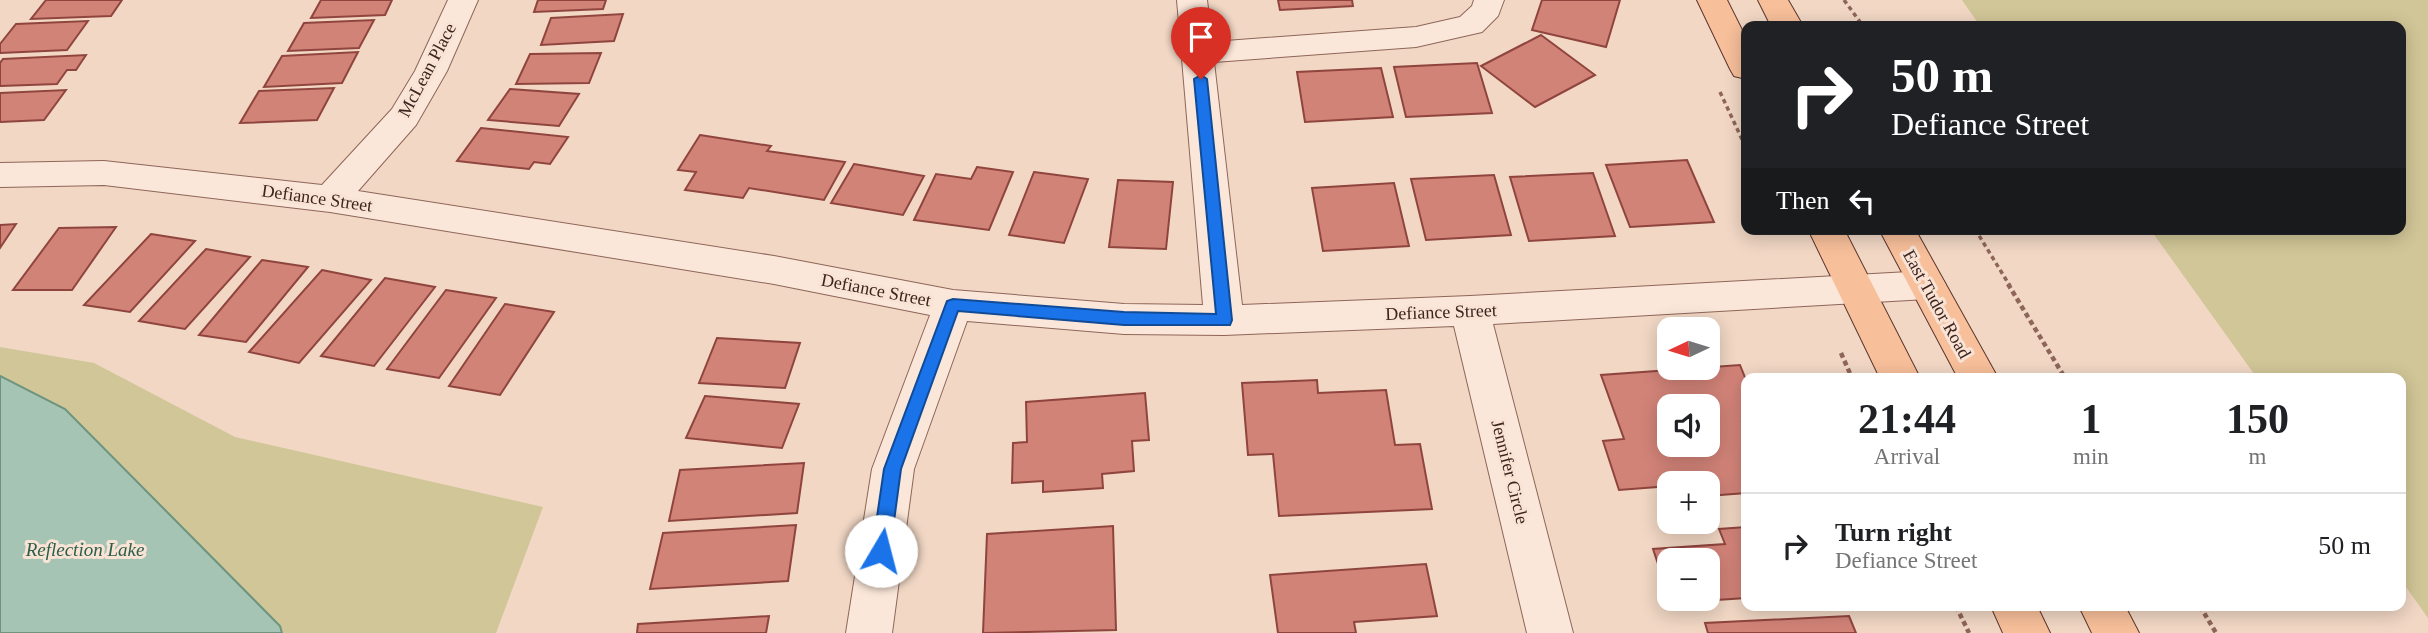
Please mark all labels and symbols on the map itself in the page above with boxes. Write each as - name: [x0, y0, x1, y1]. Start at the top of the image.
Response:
- pin: [1171, 7, 1231, 79]
- street label: McLean Place: [394, 20, 460, 120]
- street label: Defiance Street: [260, 180, 374, 216]
- street label: East Tudor Road: [1899, 246, 1975, 362]
- street label: Defiance Street: [819, 270, 933, 310]
- street label: Defiance Street: [1385, 300, 1497, 324]
- north arrow: [1657, 317, 1720, 380]
- street label: Jennifer Circle: [1487, 418, 1533, 526]
- position arrow: [844, 514, 918, 588]
- water label: Reflection Lake: [25, 539, 144, 560]

